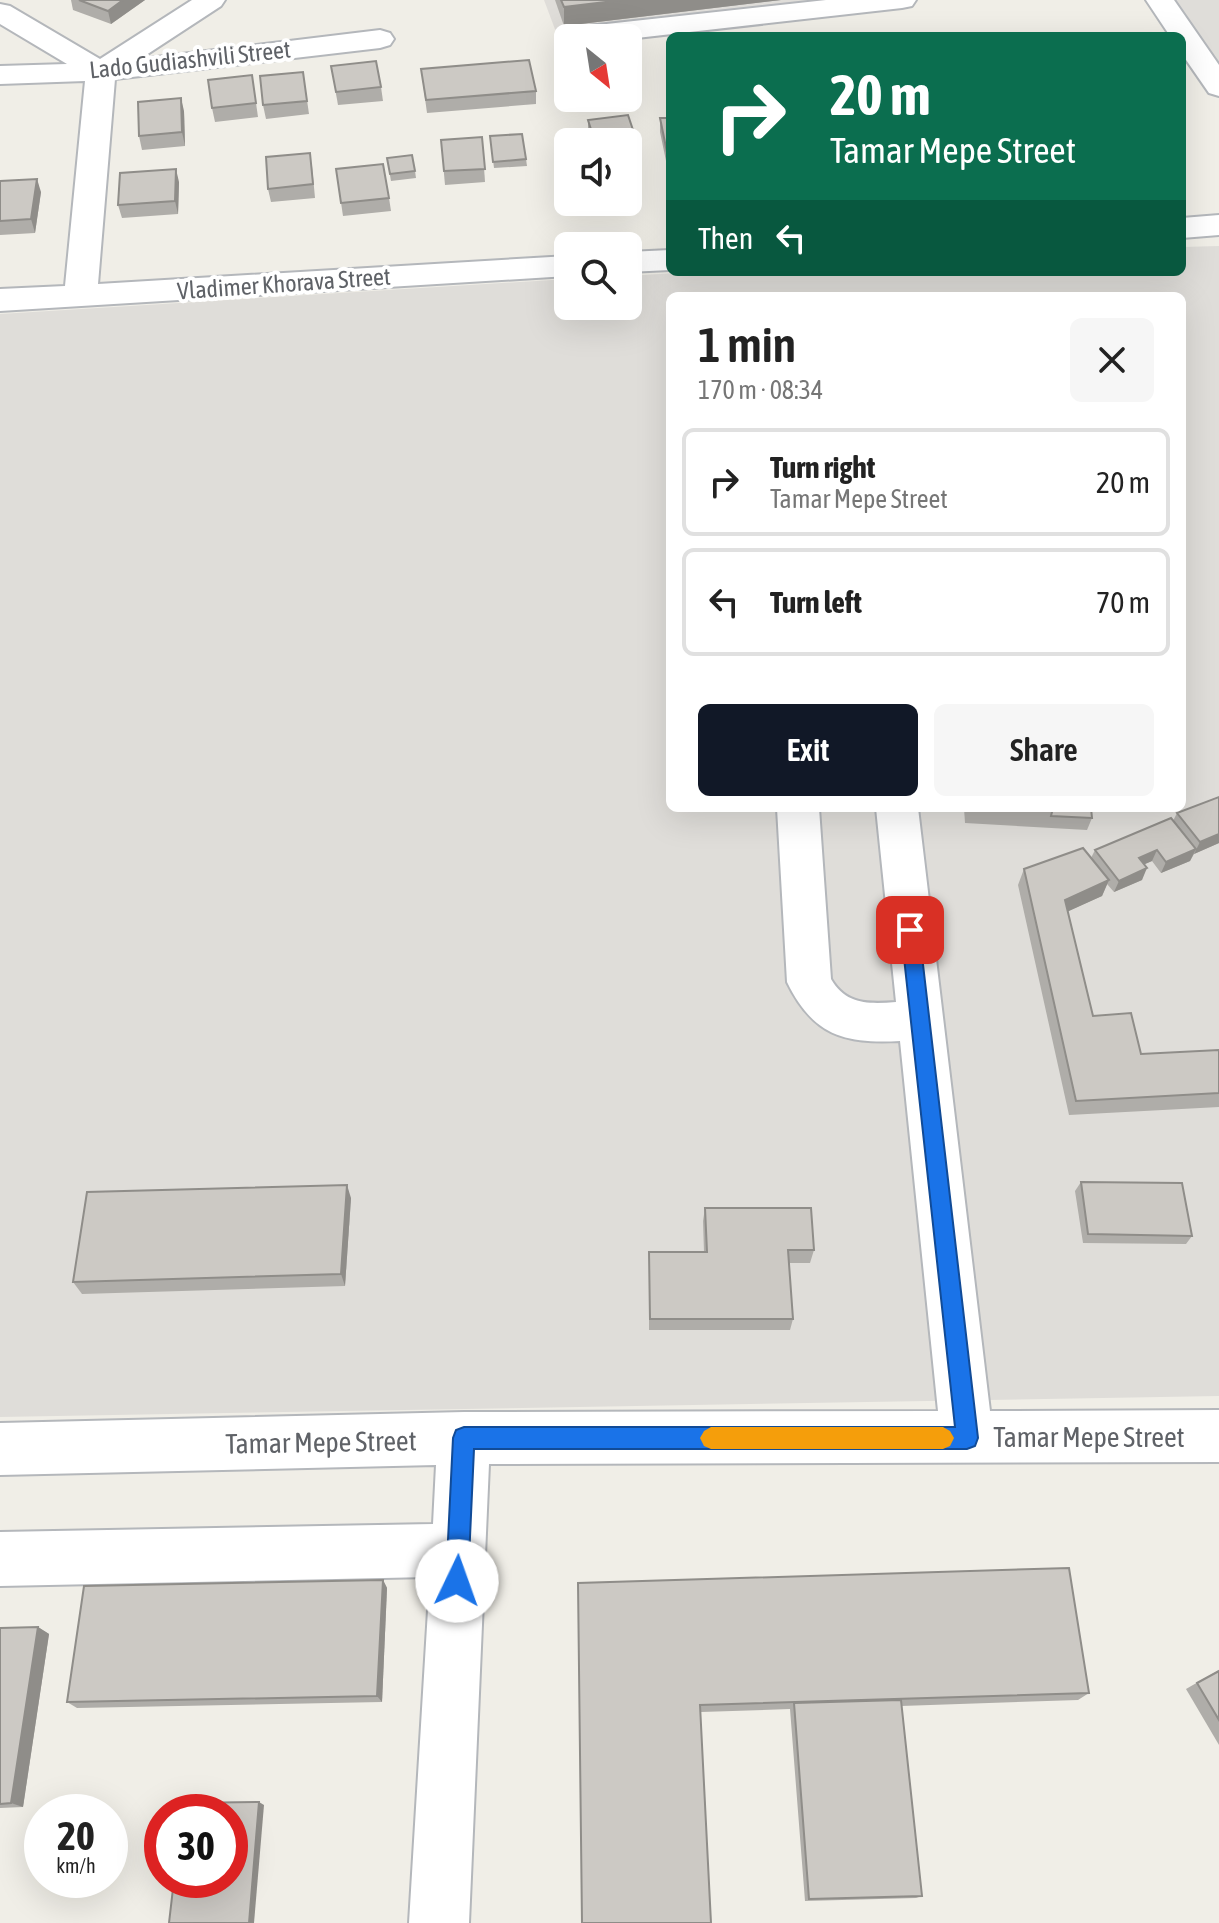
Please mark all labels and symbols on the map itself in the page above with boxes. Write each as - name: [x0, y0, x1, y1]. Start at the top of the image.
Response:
- north arrow: [554, 24, 642, 112]
- street label: Lado Gudiashvili Street: [88, 36, 292, 83]
- street label: Vladimer Khorava Street: [176, 263, 392, 304]
- pin: [876, 896, 944, 964]
- street label: Tamar Mepe Street: [993, 1421, 1185, 1453]
- street label: Tamar Mepe Street: [225, 1424, 417, 1460]
- position arrow: [415, 1539, 499, 1623]
- speed limit sign: 30: [144, 1794, 248, 1898]

